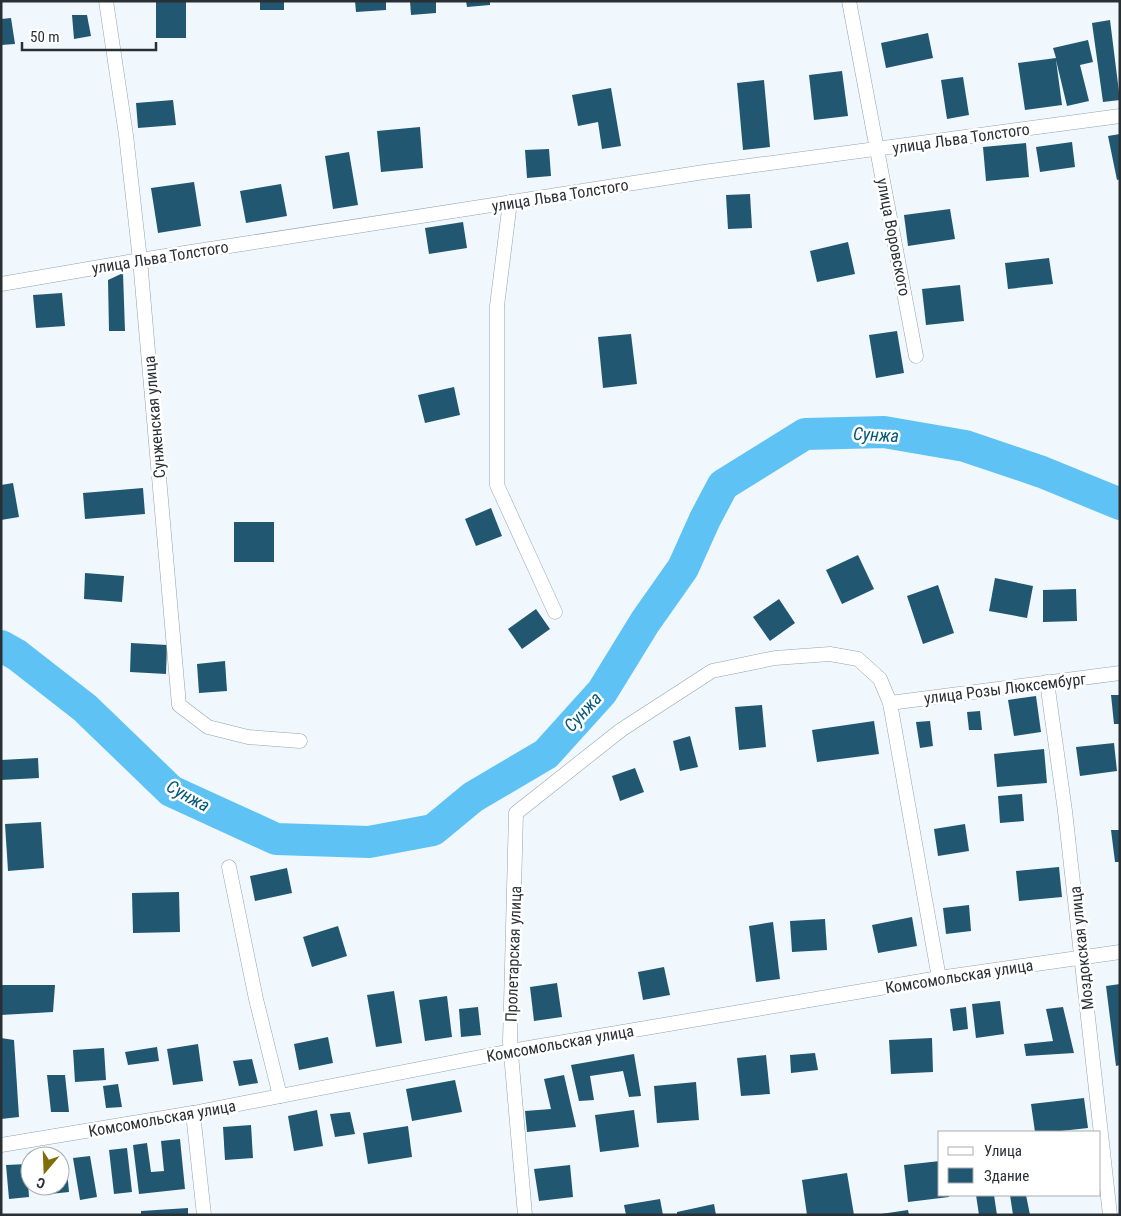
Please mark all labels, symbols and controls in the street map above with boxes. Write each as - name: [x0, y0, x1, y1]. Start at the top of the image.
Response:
- scale bar: [22, 20, 156, 52]
- text: 50 m: [30, 28, 60, 46]
- street label: улица Льва Толстого: [891, 119, 1031, 158]
- street label: улица Льва Толстого: [490, 175, 630, 216]
- street label: улица Воровского: [873, 176, 914, 298]
- street label: улица Льва Толстого: [90, 237, 230, 278]
- street label: Сунженская улица: [140, 355, 169, 479]
- water label: Сунжа: [853, 423, 900, 446]
- street label: улица Розы Люксембург: [923, 669, 1087, 708]
- water label: Сунжа: [559, 688, 606, 736]
- water label: Сунжа: [163, 775, 213, 816]
- street label: Моздокская улица: [1066, 885, 1097, 1011]
- street label: Пролетарская улица: [502, 886, 525, 1023]
- street label: Комсомольская улица: [884, 955, 1034, 998]
- street label: Комсомольская улица: [485, 1021, 635, 1066]
- street label: Комсомольская улица: [87, 1096, 237, 1141]
- legend: [938, 1131, 1101, 1196]
- text: Улица: [984, 1142, 1022, 1160]
- north arrow: [20, 1146, 70, 1196]
- text: Здание: [984, 1167, 1029, 1185]
- text: С: [34, 1174, 47, 1192]

